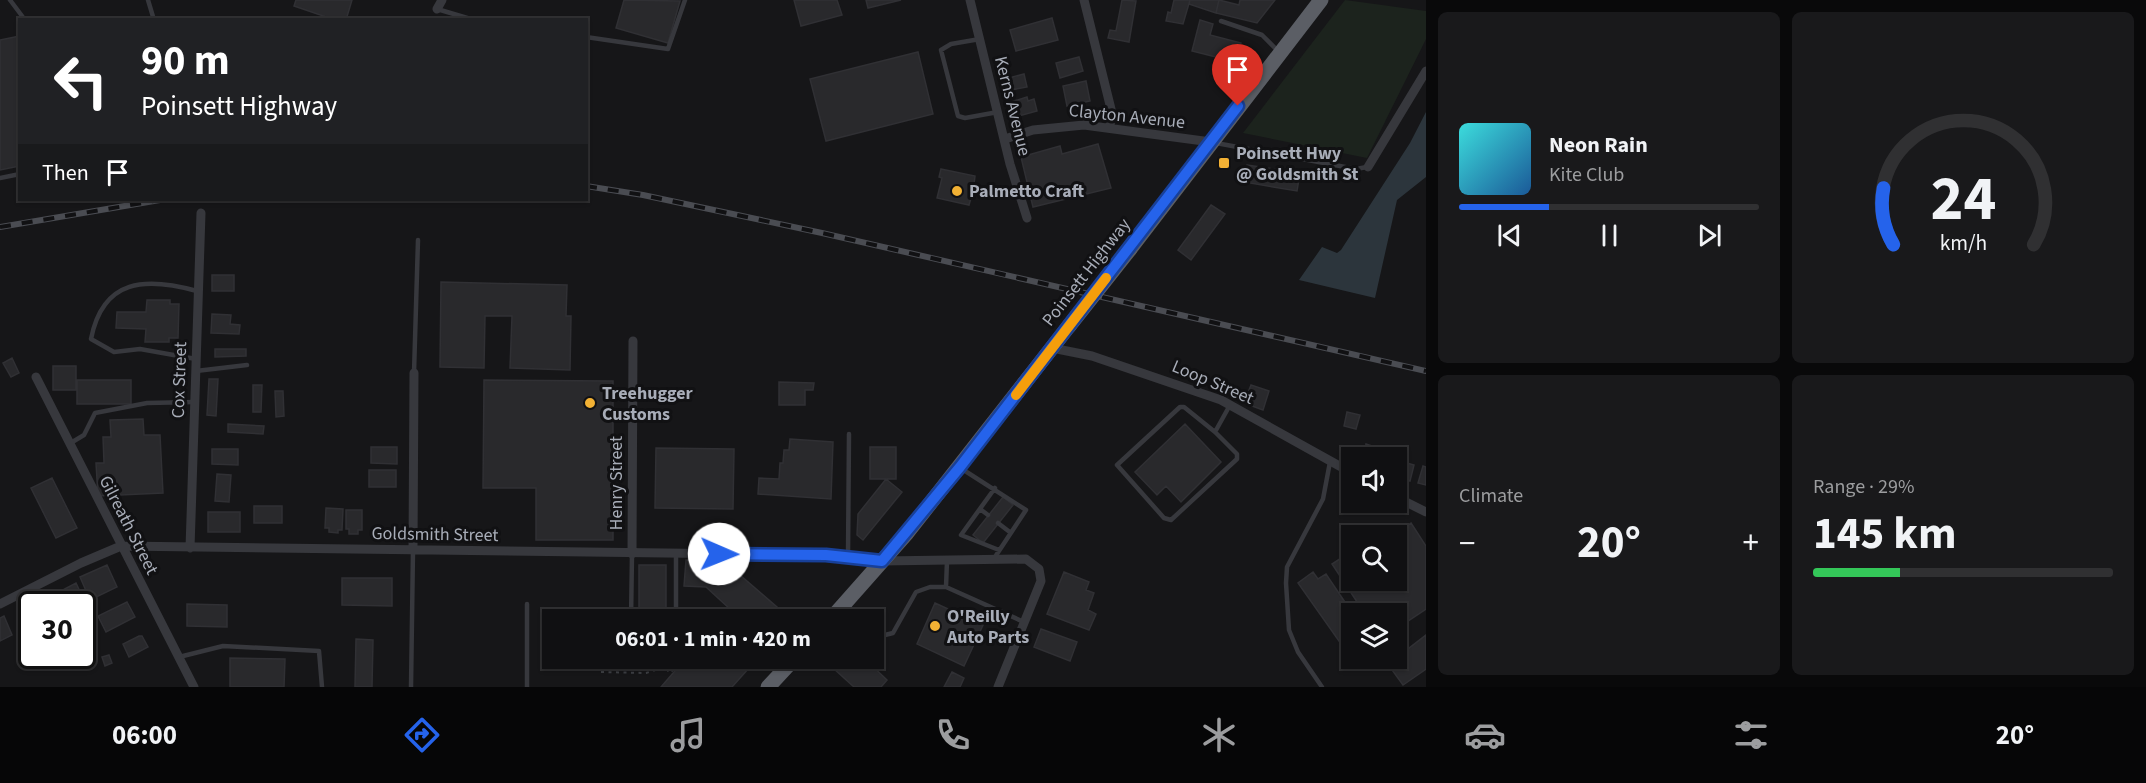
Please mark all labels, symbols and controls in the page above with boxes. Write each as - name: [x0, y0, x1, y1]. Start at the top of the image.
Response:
- text: 90 m: [141, 31, 230, 91]
- icon: left: [42, 42, 120, 120]
- pin: [1212, 44, 1263, 106]
- icon: arrive: [1221, 53, 1254, 86]
- street label: Kerns Avenue: [988, 54, 1037, 159]
- text: Poinsett Highway: [141, 87, 337, 126]
- street label: Clayton Avenue: [1068, 98, 1186, 135]
- text: Neon Rain: [1549, 129, 1648, 161]
- place label: Poinsett Hwy @ Goldsmith St: [1236, 141, 1358, 187]
- text: 24: [1930, 155, 1996, 244]
- icon: arrive: [101, 156, 134, 189]
- marker: Poinsett Hwy @ Goldsmith St: [1217, 156, 1231, 170]
- text: Then: [42, 157, 89, 189]
- text: Kite Club: [1549, 161, 1624, 189]
- place label: Palmetto Craft: [969, 179, 1085, 204]
- marker: Palmetto Craft: [950, 184, 964, 198]
- street label: Poinsett Highway: [1036, 213, 1137, 332]
- icon: previous: [1493, 219, 1526, 252]
- icon: pause: [1593, 219, 1626, 252]
- icon: next: [1693, 219, 1726, 252]
- text: km/h: [1939, 228, 1987, 259]
- street label: Cox Street: [166, 341, 193, 419]
- street label: Loop Street: [1168, 354, 1258, 411]
- place label: Treehugger Customs: [602, 381, 694, 427]
- marker: Treehugger Customs: [583, 396, 597, 410]
- street label: Henry Street: [604, 436, 629, 530]
- map controls: [1341, 447, 1407, 669]
- button: sound: [1341, 447, 1407, 513]
- street label: Gilreath Street: [93, 471, 164, 579]
- text: Range · 29%: [1813, 473, 1914, 501]
- text: Climate: [1459, 482, 1523, 510]
- text: 145 km: [1813, 502, 1957, 566]
- text: 20°: [1577, 511, 1641, 575]
- text: −: [1459, 520, 1475, 567]
- text: +: [1743, 520, 1759, 567]
- street label: Goldsmith Street: [371, 521, 499, 548]
- position arrow: [687, 522, 751, 586]
- button: search: [1341, 525, 1407, 591]
- speed limit sign: 30: [18, 591, 96, 669]
- button: layers: [1341, 603, 1407, 669]
- place label: O'Reilly Auto Parts: [946, 604, 1029, 650]
- marker: O'Reilly Auto Parts: [928, 619, 942, 633]
- text: 06:01 · 1 min · 420 m: [615, 623, 811, 655]
- icon: directions: [401, 714, 443, 756]
- icon: music: [667, 714, 709, 756]
- icon: phone: [932, 714, 974, 756]
- icon: climate: [1198, 714, 1240, 756]
- icon: car: [1464, 714, 1506, 756]
- icon: filters: [1730, 714, 1772, 756]
- text: 06:00: [112, 716, 177, 755]
- text: 20°: [1996, 716, 2034, 755]

